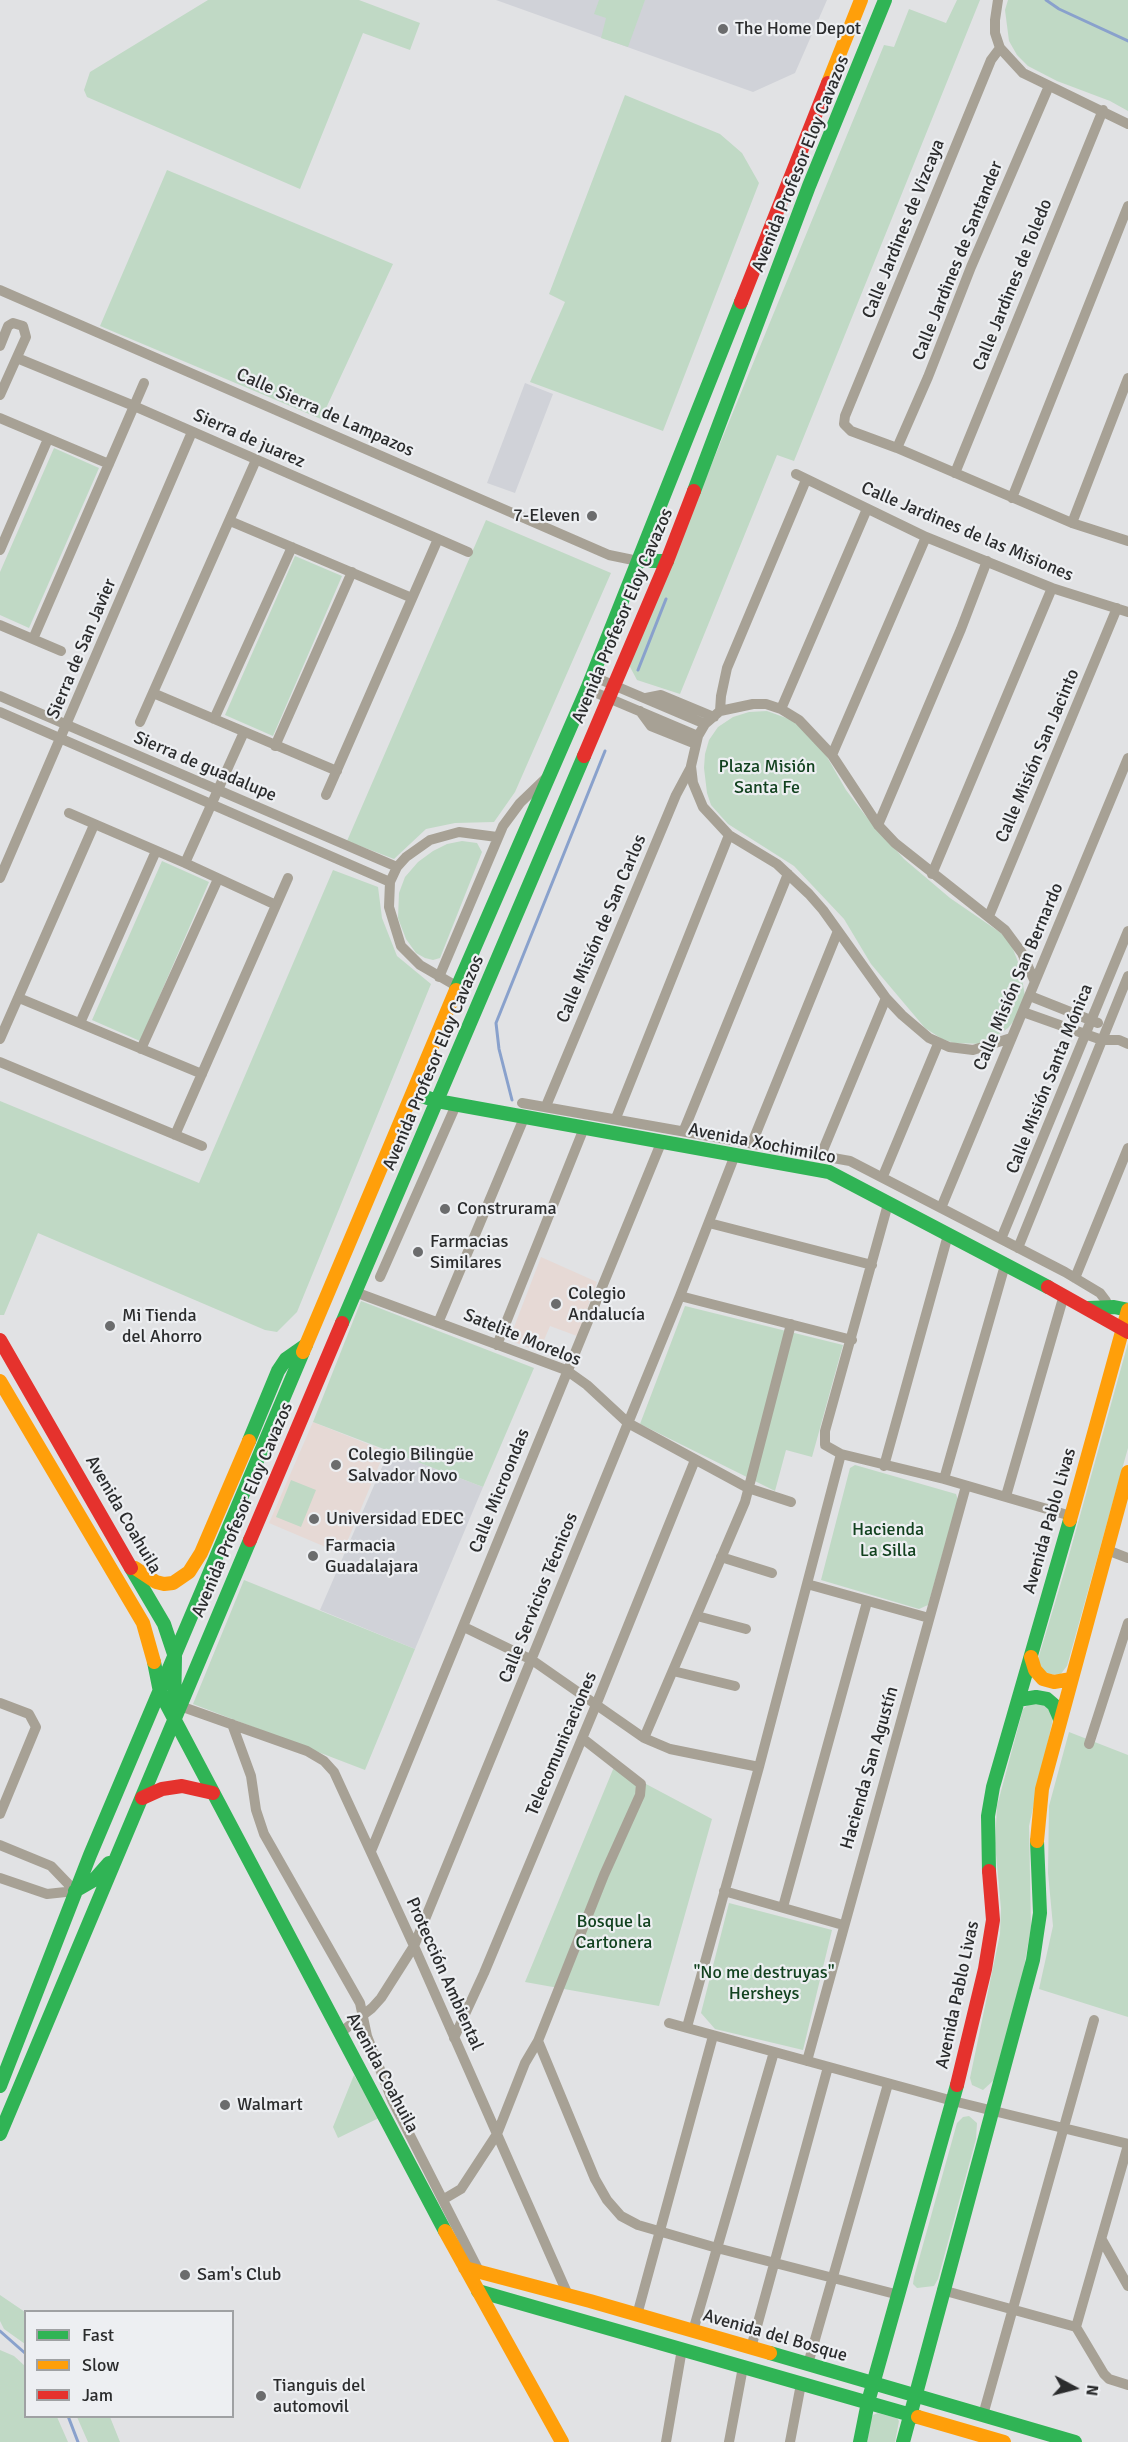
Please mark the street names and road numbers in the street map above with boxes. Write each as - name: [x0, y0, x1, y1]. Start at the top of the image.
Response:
- street label: Avenida Profesor Eloy Cavazos: [748, 53, 854, 275]
- street label: Calle Jardines de Vizcaya: [858, 136, 950, 322]
- street label: Calle Jardines de Santander: [908, 158, 1008, 364]
- street label: Calle Jardines de Toledo: [969, 196, 1057, 374]
- street label: Calle Sierra de Lampazos: [233, 364, 417, 462]
- street label: Sierra de juarez: [190, 405, 308, 473]
- street label: Calle Jardines de las Misiones: [858, 477, 1076, 587]
- street label: Avenida Profesor Eloy Cavazos: [568, 505, 678, 727]
- street label: Sierra de San Javier: [43, 576, 121, 722]
- street label: Calle Misión San Jacinto: [992, 666, 1084, 846]
- street label: Sierra de guadalupe: [130, 727, 280, 807]
- street label: Calle Misión de San Carlos: [552, 832, 652, 1026]
- street label: Calle Misión San Bernardo: [970, 880, 1068, 1074]
- street label: Avenida Profesor Eloy Cavazos: [379, 952, 489, 1174]
- street label: Calle Misión Santa Mónica: [1002, 981, 1098, 1177]
- street label: Avenida Xochimilco: [686, 1119, 838, 1169]
- street label: Satelite Morelos: [460, 1305, 584, 1371]
- street label: Avenida Profesor Eloy Cavazos: [188, 1399, 298, 1621]
- street label: Calle Microondas: [465, 1426, 535, 1556]
- street label: Avenida Pablo Livas: [1019, 1446, 1081, 1596]
- street label: Avenida Coahuila: [80, 1452, 166, 1578]
- street label: Calle Servicios Técnicos: [495, 1510, 583, 1686]
- street label: Telecomunicaciones: [522, 1669, 602, 1819]
- street label: Hacienda San Agustín: [836, 1684, 904, 1852]
- street label: Protección Ambiental: [401, 1894, 487, 2054]
- street label: Avenida Pablo Livas: [932, 1919, 984, 2071]
- street label: Avenida Coahuila: [341, 2009, 423, 2137]
- street label: Avenida del Bosque: [700, 2305, 850, 2367]

